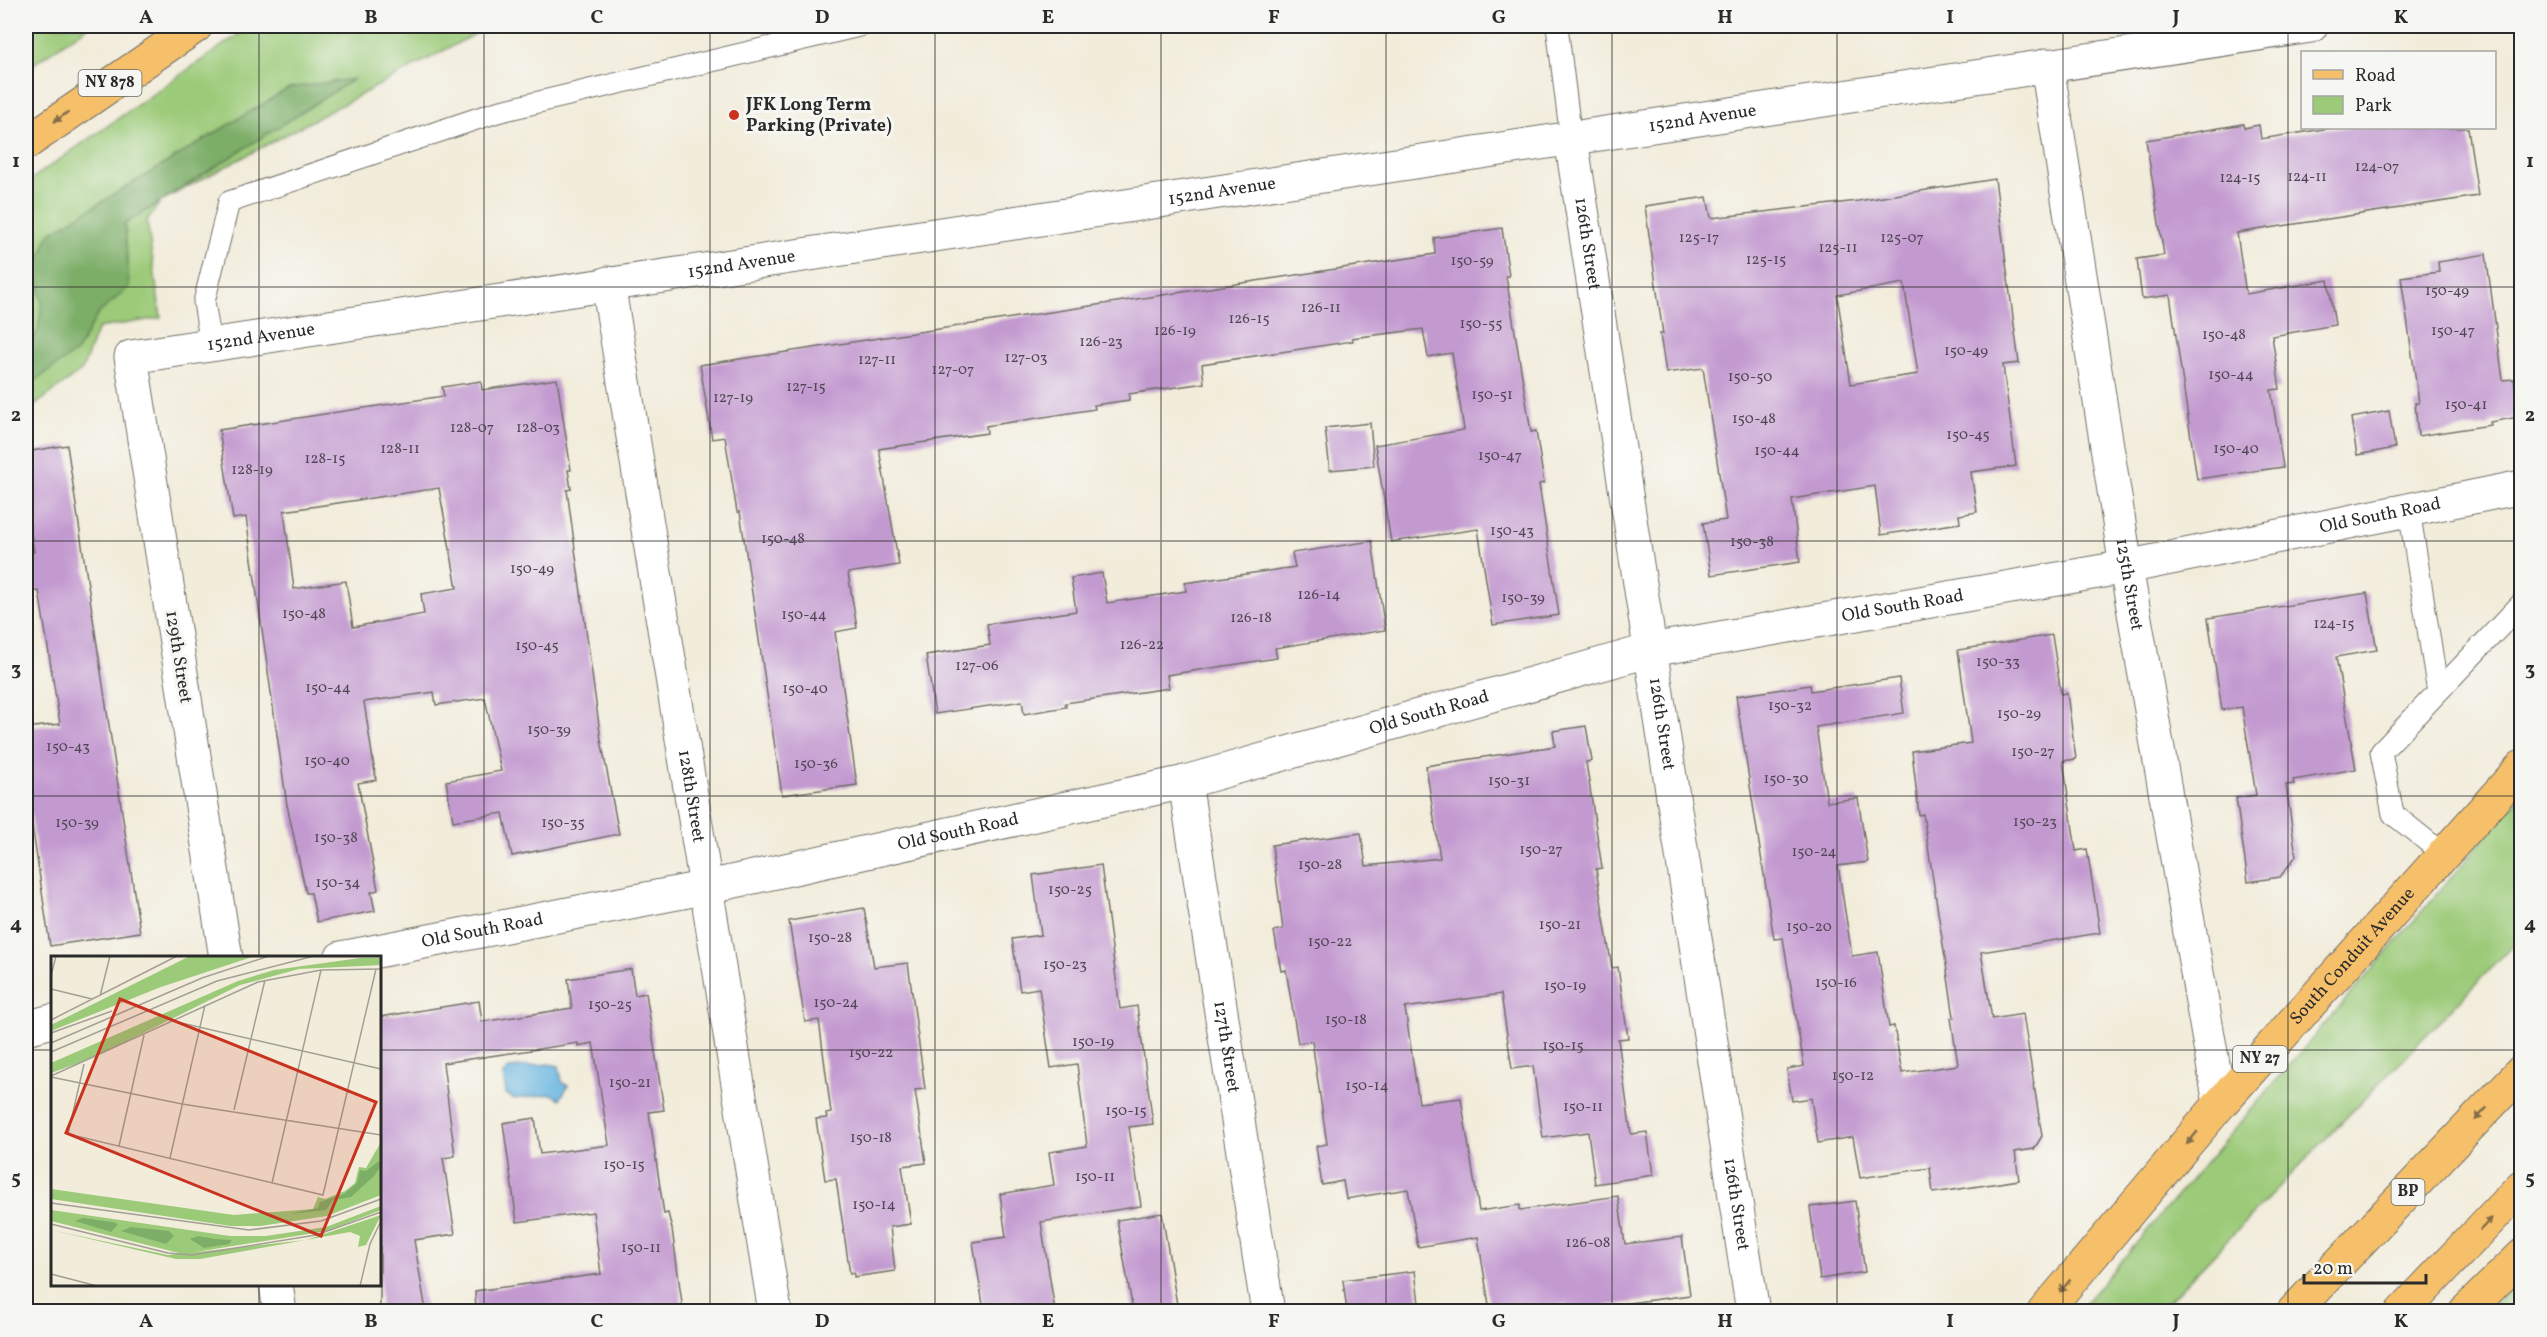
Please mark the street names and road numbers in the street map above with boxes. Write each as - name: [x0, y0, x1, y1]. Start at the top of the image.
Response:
- road number: NY 878: [78, 70, 142, 96]
- street label: 152nd Avenue: [1647, 98, 1758, 139]
- street label: 152nd Avenue: [1166, 171, 1278, 212]
- street label: 126th Street: [1568, 196, 1607, 292]
- street label: 152nd Avenue: [686, 244, 797, 285]
- street label: 152nd Avenue: [205, 317, 317, 358]
- street label: Old South Road: [2317, 491, 2443, 540]
- street label: 125th Street: [2109, 537, 2149, 633]
- street label: Old South Road: [1840, 583, 1966, 629]
- street label: 129th Street: [158, 609, 198, 705]
- street label: 126th Street: [1642, 676, 1681, 772]
- street label: Old South Road: [1366, 684, 1492, 742]
- street label: 128th Street: [671, 748, 711, 845]
- street label: Old South Road: [895, 806, 1021, 857]
- street label: South Conduit Avenue: [2284, 882, 2421, 1030]
- street label: Old South Road: [419, 907, 545, 955]
- street label: 127th Street: [1207, 999, 1246, 1095]
- road number: NY 27: [2233, 1046, 2287, 1072]
- street label: 126th Street: [1717, 1156, 1756, 1252]
- road number: BP: [2392, 1179, 2424, 1205]

